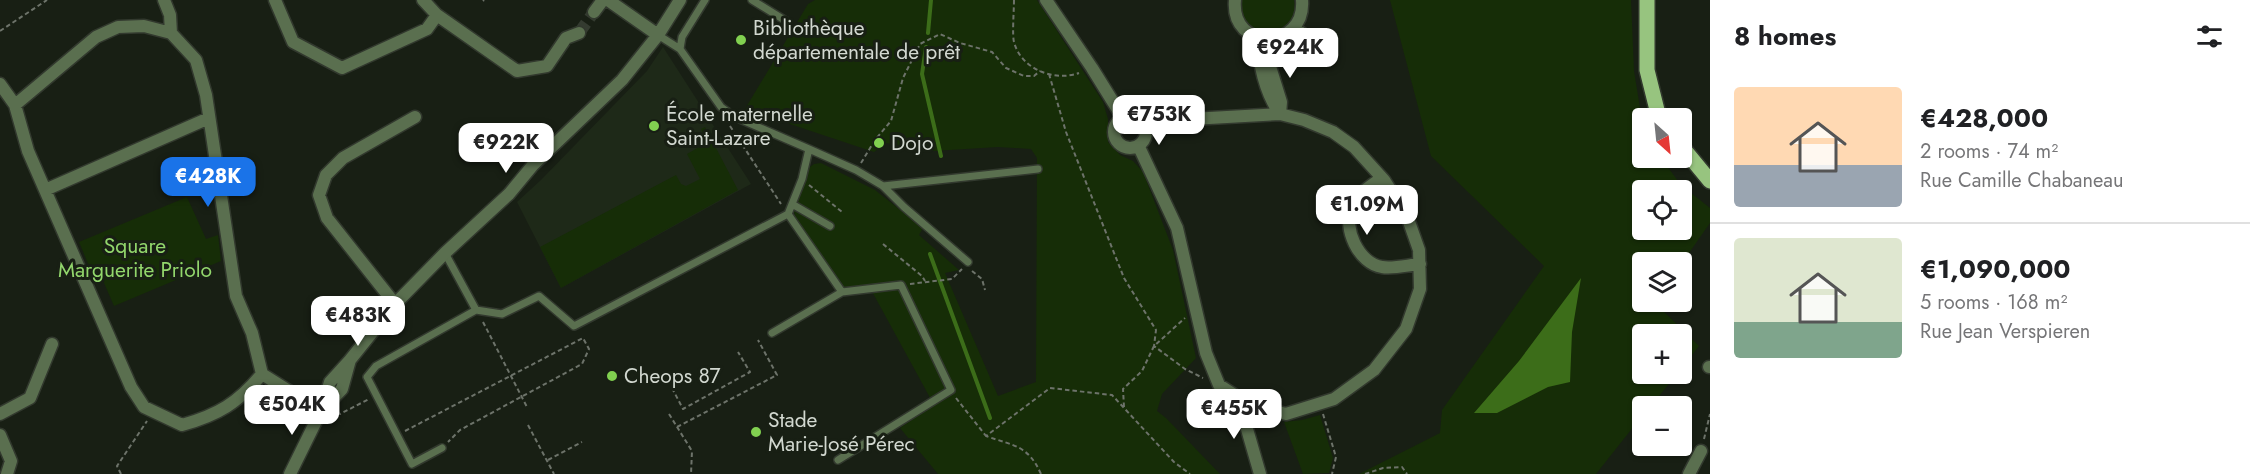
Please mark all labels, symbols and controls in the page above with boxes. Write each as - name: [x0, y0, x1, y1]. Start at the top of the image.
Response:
- place label: Bibliothèque départementale de prêt: [753, 13, 960, 67]
- text: 8 homes: [1734, 17, 1836, 55]
- icon: filters: [2193, 20, 2226, 53]
- pin: €924K: [1248, 28, 1332, 79]
- marker: Bibliothèque départementale de prêt: [734, 33, 748, 47]
- text: €924K: [1256, 33, 1324, 62]
- pin: €753K: [1117, 95, 1201, 146]
- place label: École maternelle Saint-Lazare: [666, 99, 813, 153]
- text: €428,000: [1920, 99, 2048, 137]
- text: €753K: [1127, 100, 1191, 129]
- north arrow: [1632, 108, 1692, 168]
- map controls: [1632, 108, 1692, 456]
- icon: home: [1782, 111, 1854, 183]
- marker: École maternelle Saint-Lazare: [647, 119, 661, 133]
- pin: €922K: [464, 123, 548, 174]
- text: €922K: [473, 128, 539, 157]
- place label: Dojo: [891, 128, 933, 158]
- marker: Dojo: [872, 136, 886, 150]
- text: 2 rooms · 74 m²: [1920, 137, 2058, 166]
- pin: €428K: [166, 157, 250, 208]
- text: €428K: [175, 162, 241, 191]
- text: Rue Camille Chabaneau: [1920, 166, 2123, 195]
- button: locate: [1632, 180, 1692, 240]
- pin: €1.09M: [1318, 185, 1416, 236]
- text: €1.09M: [1330, 190, 1404, 219]
- park label: Square Marguerite Priolo: [58, 231, 212, 285]
- text: €1,090,000: [1920, 250, 2071, 288]
- button: layers: [1632, 252, 1692, 312]
- icon: home: [1782, 262, 1854, 334]
- text: 5 rooms · 168 m²: [1920, 288, 2067, 317]
- pin: €483K: [316, 296, 400, 347]
- text: €483K: [325, 301, 391, 330]
- text: Rue Jean Verspieren: [1920, 317, 2090, 346]
- button: +: [1632, 324, 1692, 384]
- place label: Cheops 87: [624, 361, 721, 391]
- marker: Cheops 87: [605, 369, 619, 383]
- pin: €504K: [250, 385, 334, 436]
- pin: €455K: [1192, 389, 1276, 440]
- text: €504K: [258, 390, 326, 419]
- text: €455K: [1201, 394, 1267, 423]
- button: −: [1632, 396, 1692, 456]
- place label: Stade Marie-José Pérec: [768, 405, 915, 459]
- marker: Stade Marie-José Pérec: [749, 425, 763, 439]

